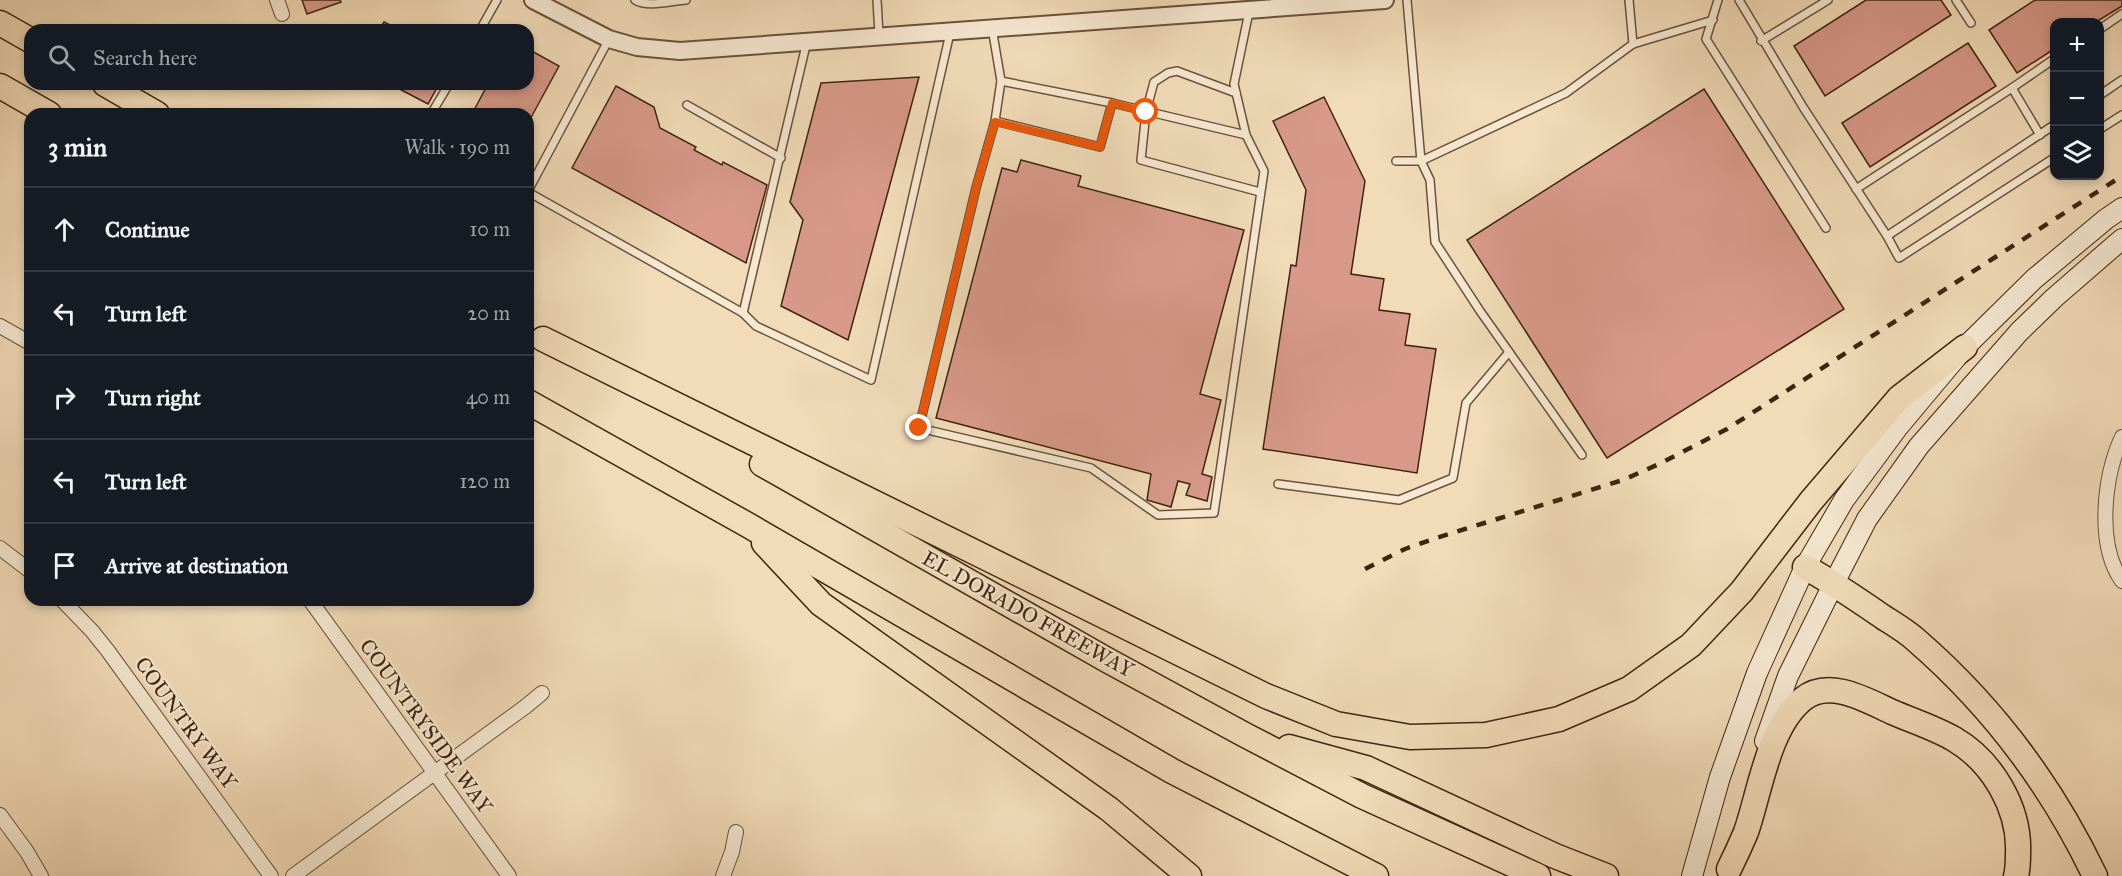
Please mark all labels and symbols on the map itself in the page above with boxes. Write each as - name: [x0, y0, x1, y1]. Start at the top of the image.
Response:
- route start: [1132, 98, 1158, 124]
- route end: [905, 414, 931, 440]
- street label: EL DORADO FREEWAY: [918, 545, 1139, 683]
- street label: COUNTRYSIDE WAY: [354, 634, 498, 819]
- street label: COUNTRY WAY: [129, 652, 243, 795]

